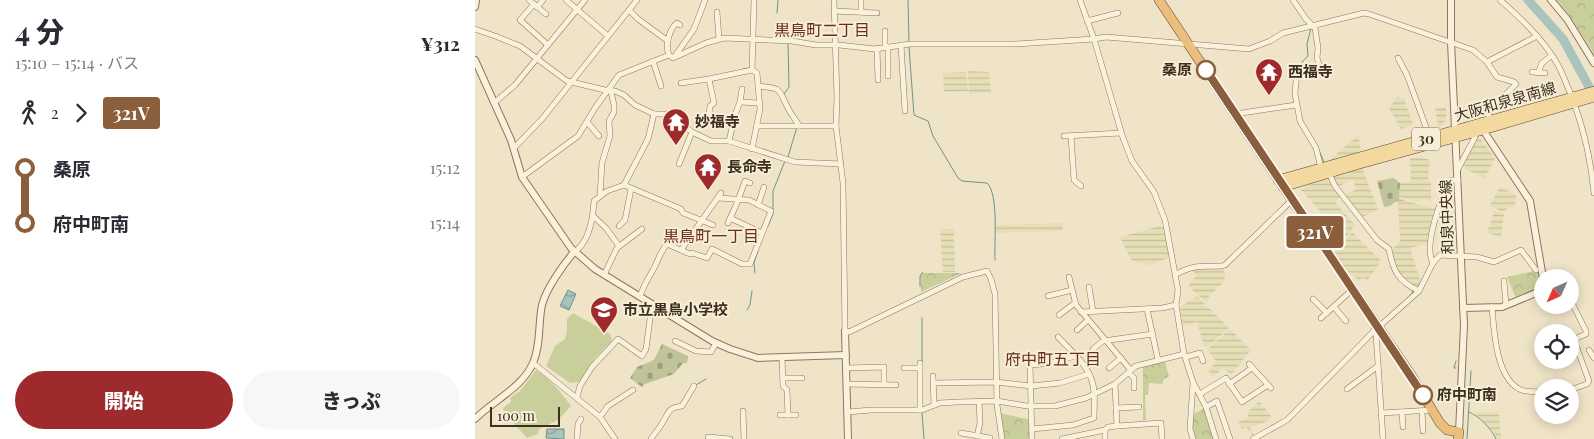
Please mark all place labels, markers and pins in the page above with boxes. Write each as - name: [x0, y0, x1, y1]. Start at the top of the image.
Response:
- temple icon: 西福寺: [1254, 57, 1284, 96]
- place label: 桑原: [1162, 59, 1192, 79]
- marker: 桑原: [1196, 60, 1216, 80]
- place label: 西福寺: [1288, 61, 1333, 81]
- temple icon: 妙福寺: [661, 107, 691, 146]
- place label: 妙福寺: [695, 111, 740, 131]
- temple icon: 長命寺: [693, 152, 723, 191]
- place label: 長命寺: [727, 156, 772, 176]
- school or university icon: 市立黒鳥小学校: [589, 295, 619, 334]
- place label: 市立黒鳥小学校: [623, 299, 728, 319]
- place label: 府中町南: [1437, 384, 1497, 404]
- marker: 府中町南: [1413, 385, 1433, 405]

